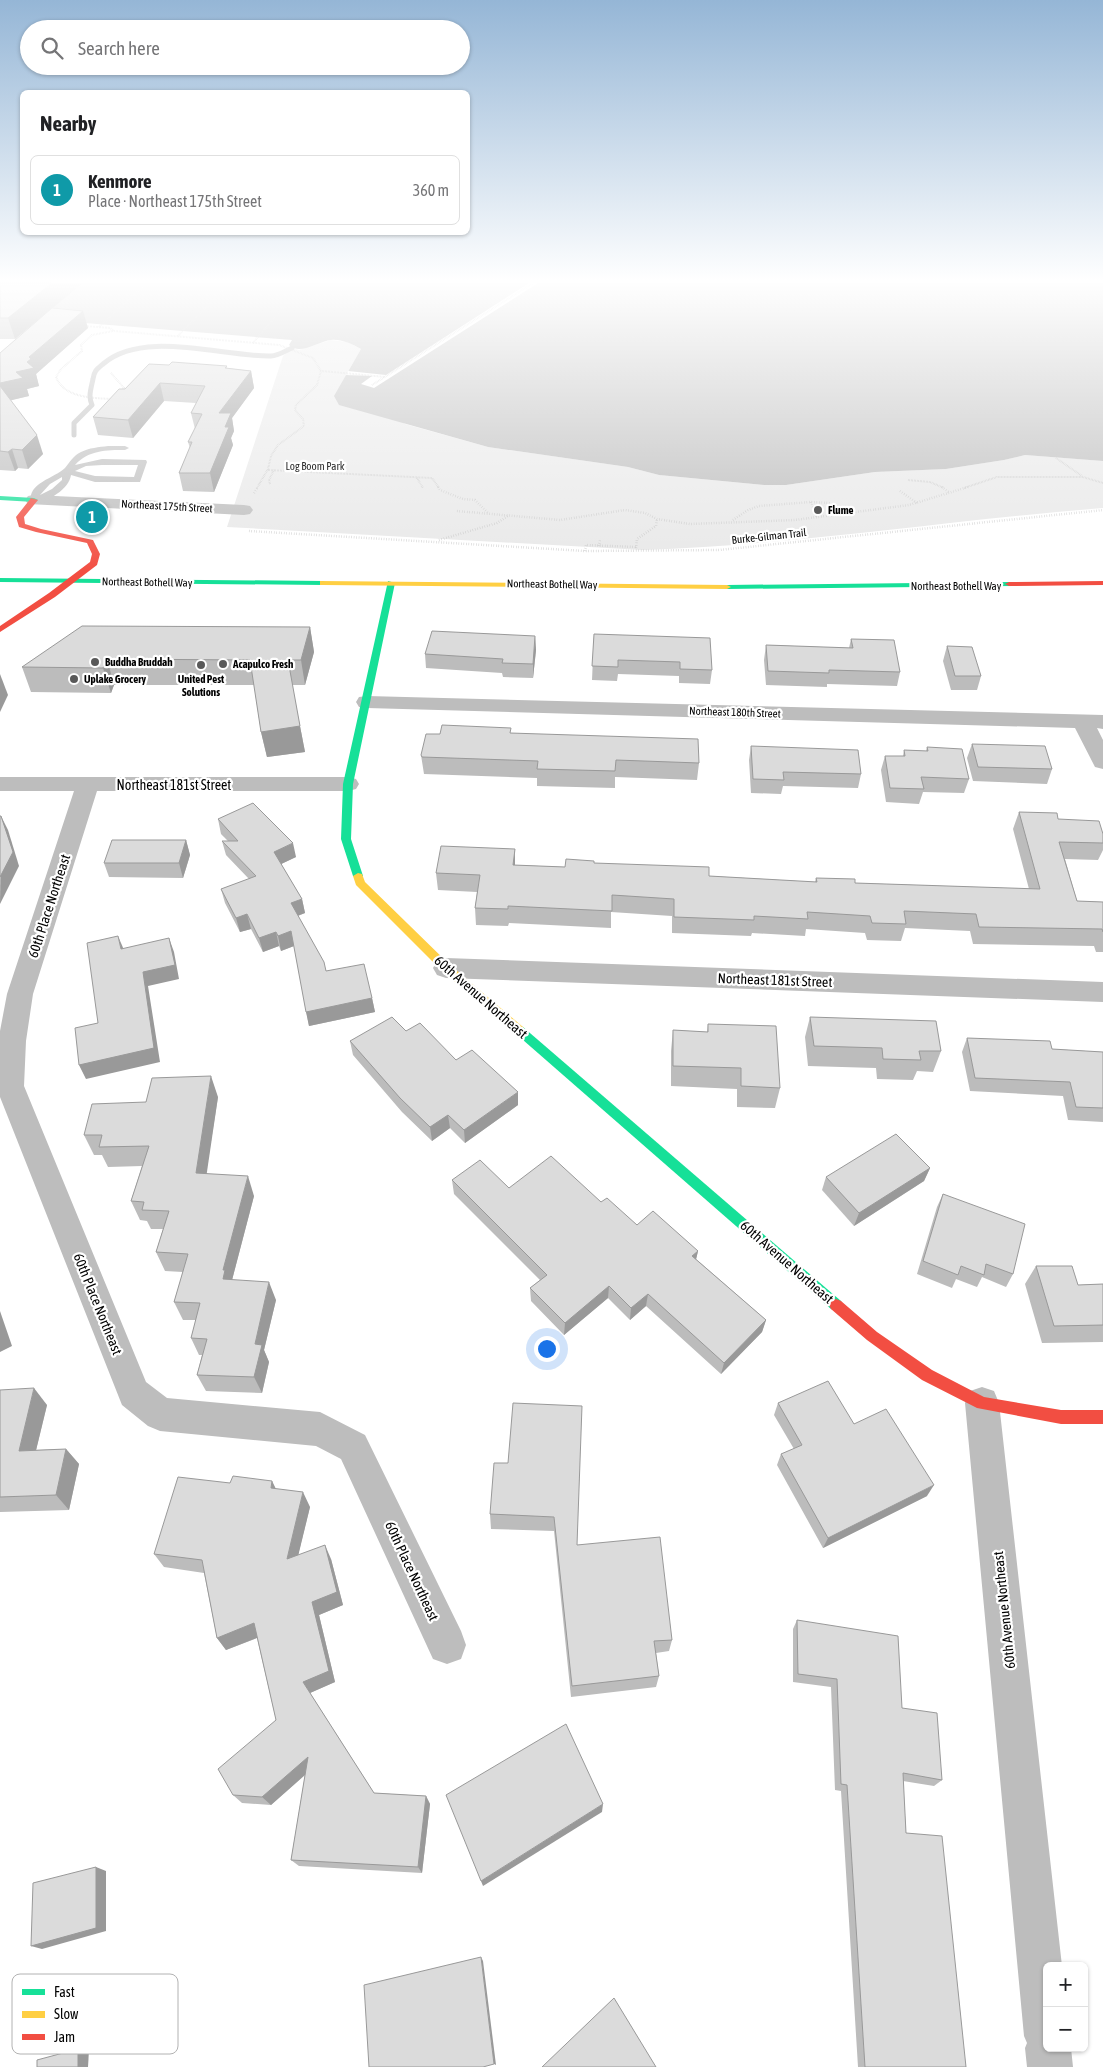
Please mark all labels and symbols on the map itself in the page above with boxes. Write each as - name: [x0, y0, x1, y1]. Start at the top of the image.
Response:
- park label: Log Boom Park: [285, 460, 345, 472]
- pin: 1: [76, 498, 108, 536]
- street label: Northeast 175th Street: [121, 498, 213, 514]
- marker: Flume: [812, 504, 824, 516]
- place label: Flume: [828, 504, 854, 516]
- street label: Burke-Gilman Trail: [731, 526, 807, 546]
- street label: Northeast Bothell Way: [102, 575, 193, 589]
- street label: Northeast Bothell Way: [507, 577, 598, 591]
- street label: Northeast Bothell Way: [911, 580, 1002, 592]
- marker: Buddha Bruddah: [89, 656, 101, 668]
- place label: Buddha Bruddah: [105, 656, 173, 668]
- marker: Acapulco Fresh: [217, 658, 229, 670]
- place label: Acapulco Fresh: [232, 658, 293, 670]
- marker: United Pest Solutions: [195, 659, 207, 671]
- marker: Uplake Grocery: [68, 673, 80, 685]
- place label: Uplake Grocery: [84, 673, 146, 685]
- place label: United Pest Solutions: [178, 673, 225, 698]
- street label: Northeast 180th Street: [689, 704, 781, 720]
- street label: Northeast 181st Street: [117, 777, 231, 793]
- street label: 60th Place Northeast: [25, 852, 73, 960]
- street label: 60th Avenue Northeast: [431, 952, 531, 1042]
- street label: Northeast 181st Street: [717, 970, 833, 990]
- street label: 60th Avenue Northeast: [737, 1217, 837, 1307]
- street label: 60th Place Northeast: [70, 1251, 126, 1357]
- your location: [534, 1336, 560, 1362]
- street label: 60th Place Northeast: [382, 1519, 442, 1623]
- street label: 60th Avenue Northeast: [990, 1550, 1018, 1670]
- legend: [12, 1974, 178, 2054]
- text: Fast: [54, 1984, 75, 2000]
- text: Slow: [54, 2006, 79, 2022]
- text: Jam: [54, 2029, 75, 2045]

